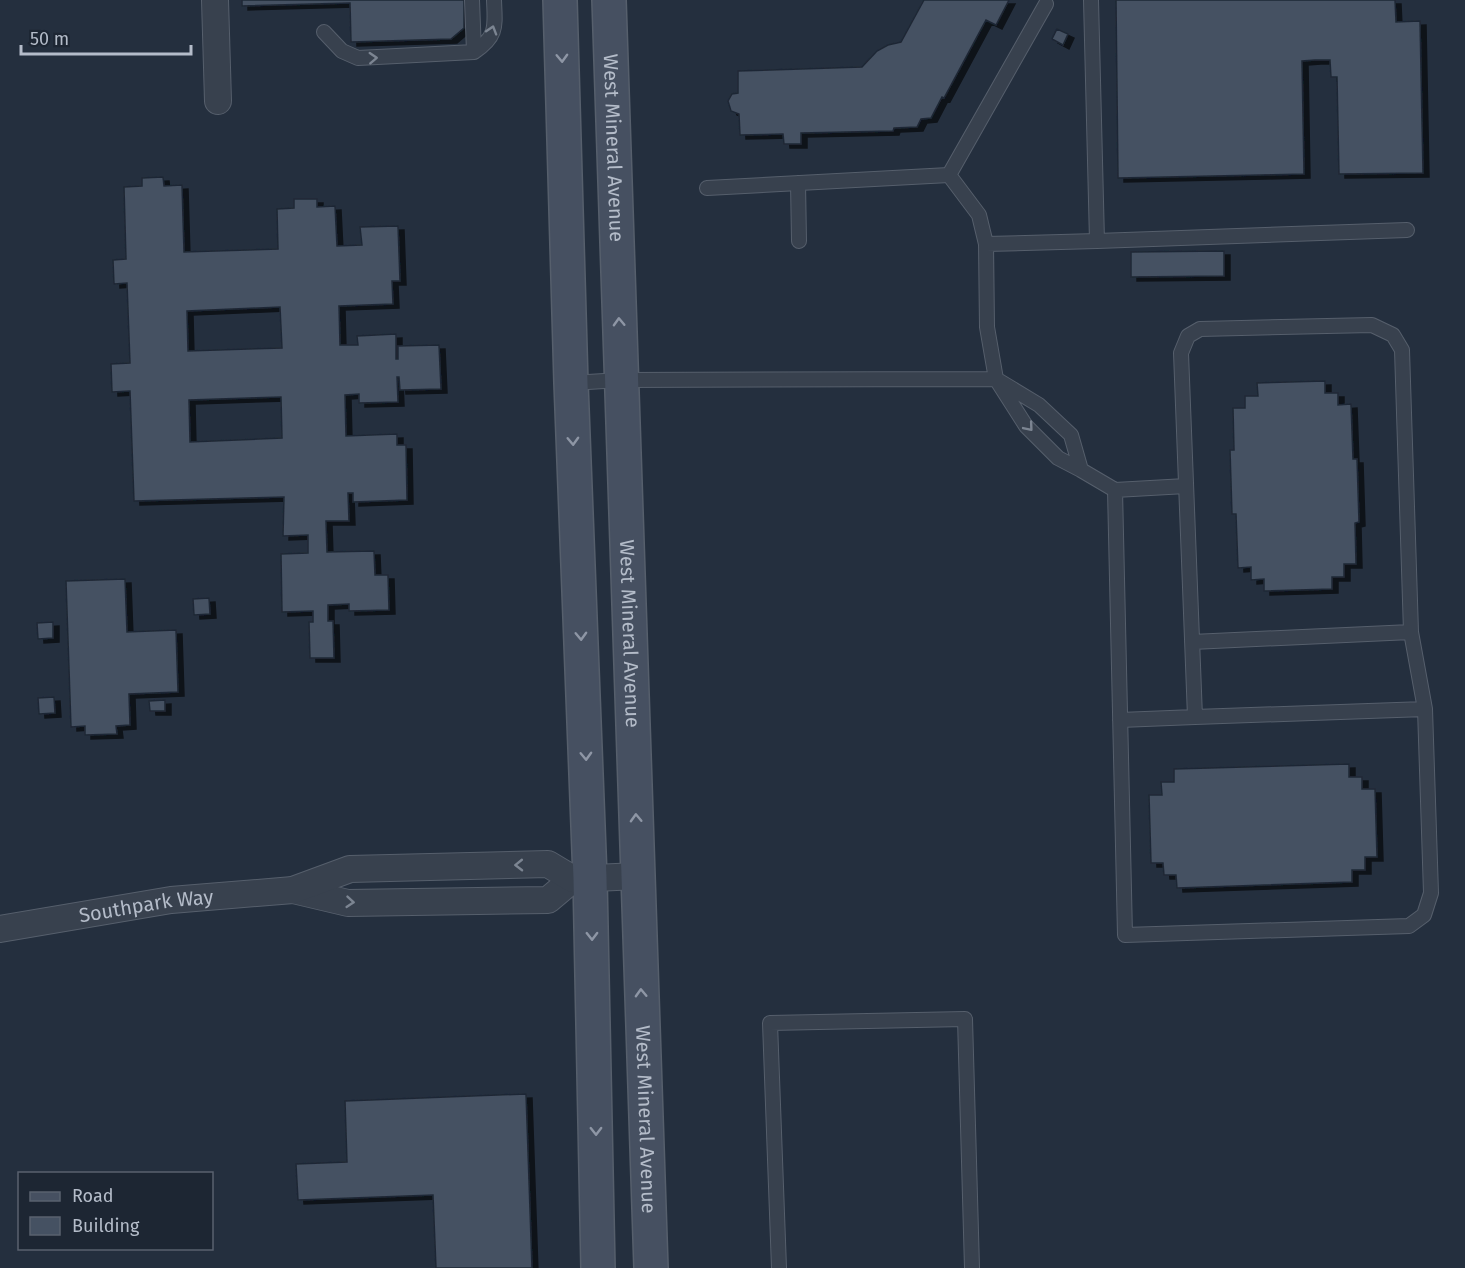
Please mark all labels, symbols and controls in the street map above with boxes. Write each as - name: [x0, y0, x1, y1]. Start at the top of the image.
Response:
- scale bar: [21, 18, 190, 56]
- one-way arrow: [484, 25, 497, 35]
- text: 50 m: [30, 28, 69, 50]
- one-way arrow: [368, 51, 377, 64]
- street label: West Mineral Avenue: [599, 53, 629, 242]
- one-way arrow: [556, 54, 568, 63]
- one-way arrow: [613, 317, 626, 326]
- one-way arrow: [1021, 420, 1032, 431]
- one-way arrow: [567, 437, 580, 446]
- street label: West Mineral Avenue: [615, 539, 645, 728]
- one-way arrow: [575, 632, 587, 641]
- one-way arrow: [579, 752, 592, 761]
- one-way arrow: [629, 813, 642, 822]
- one-way arrow: [514, 858, 523, 871]
- street label: Southpark Way: [77, 885, 214, 927]
- one-way arrow: [345, 895, 354, 908]
- one-way arrow: [585, 932, 598, 941]
- one-way arrow: [635, 989, 648, 998]
- street label: West Mineral Avenue: [631, 1025, 661, 1214]
- one-way arrow: [589, 1127, 602, 1136]
- legend: [18, 1172, 213, 1250]
- text: Road: [72, 1185, 114, 1207]
- text: Building: [72, 1215, 140, 1237]

